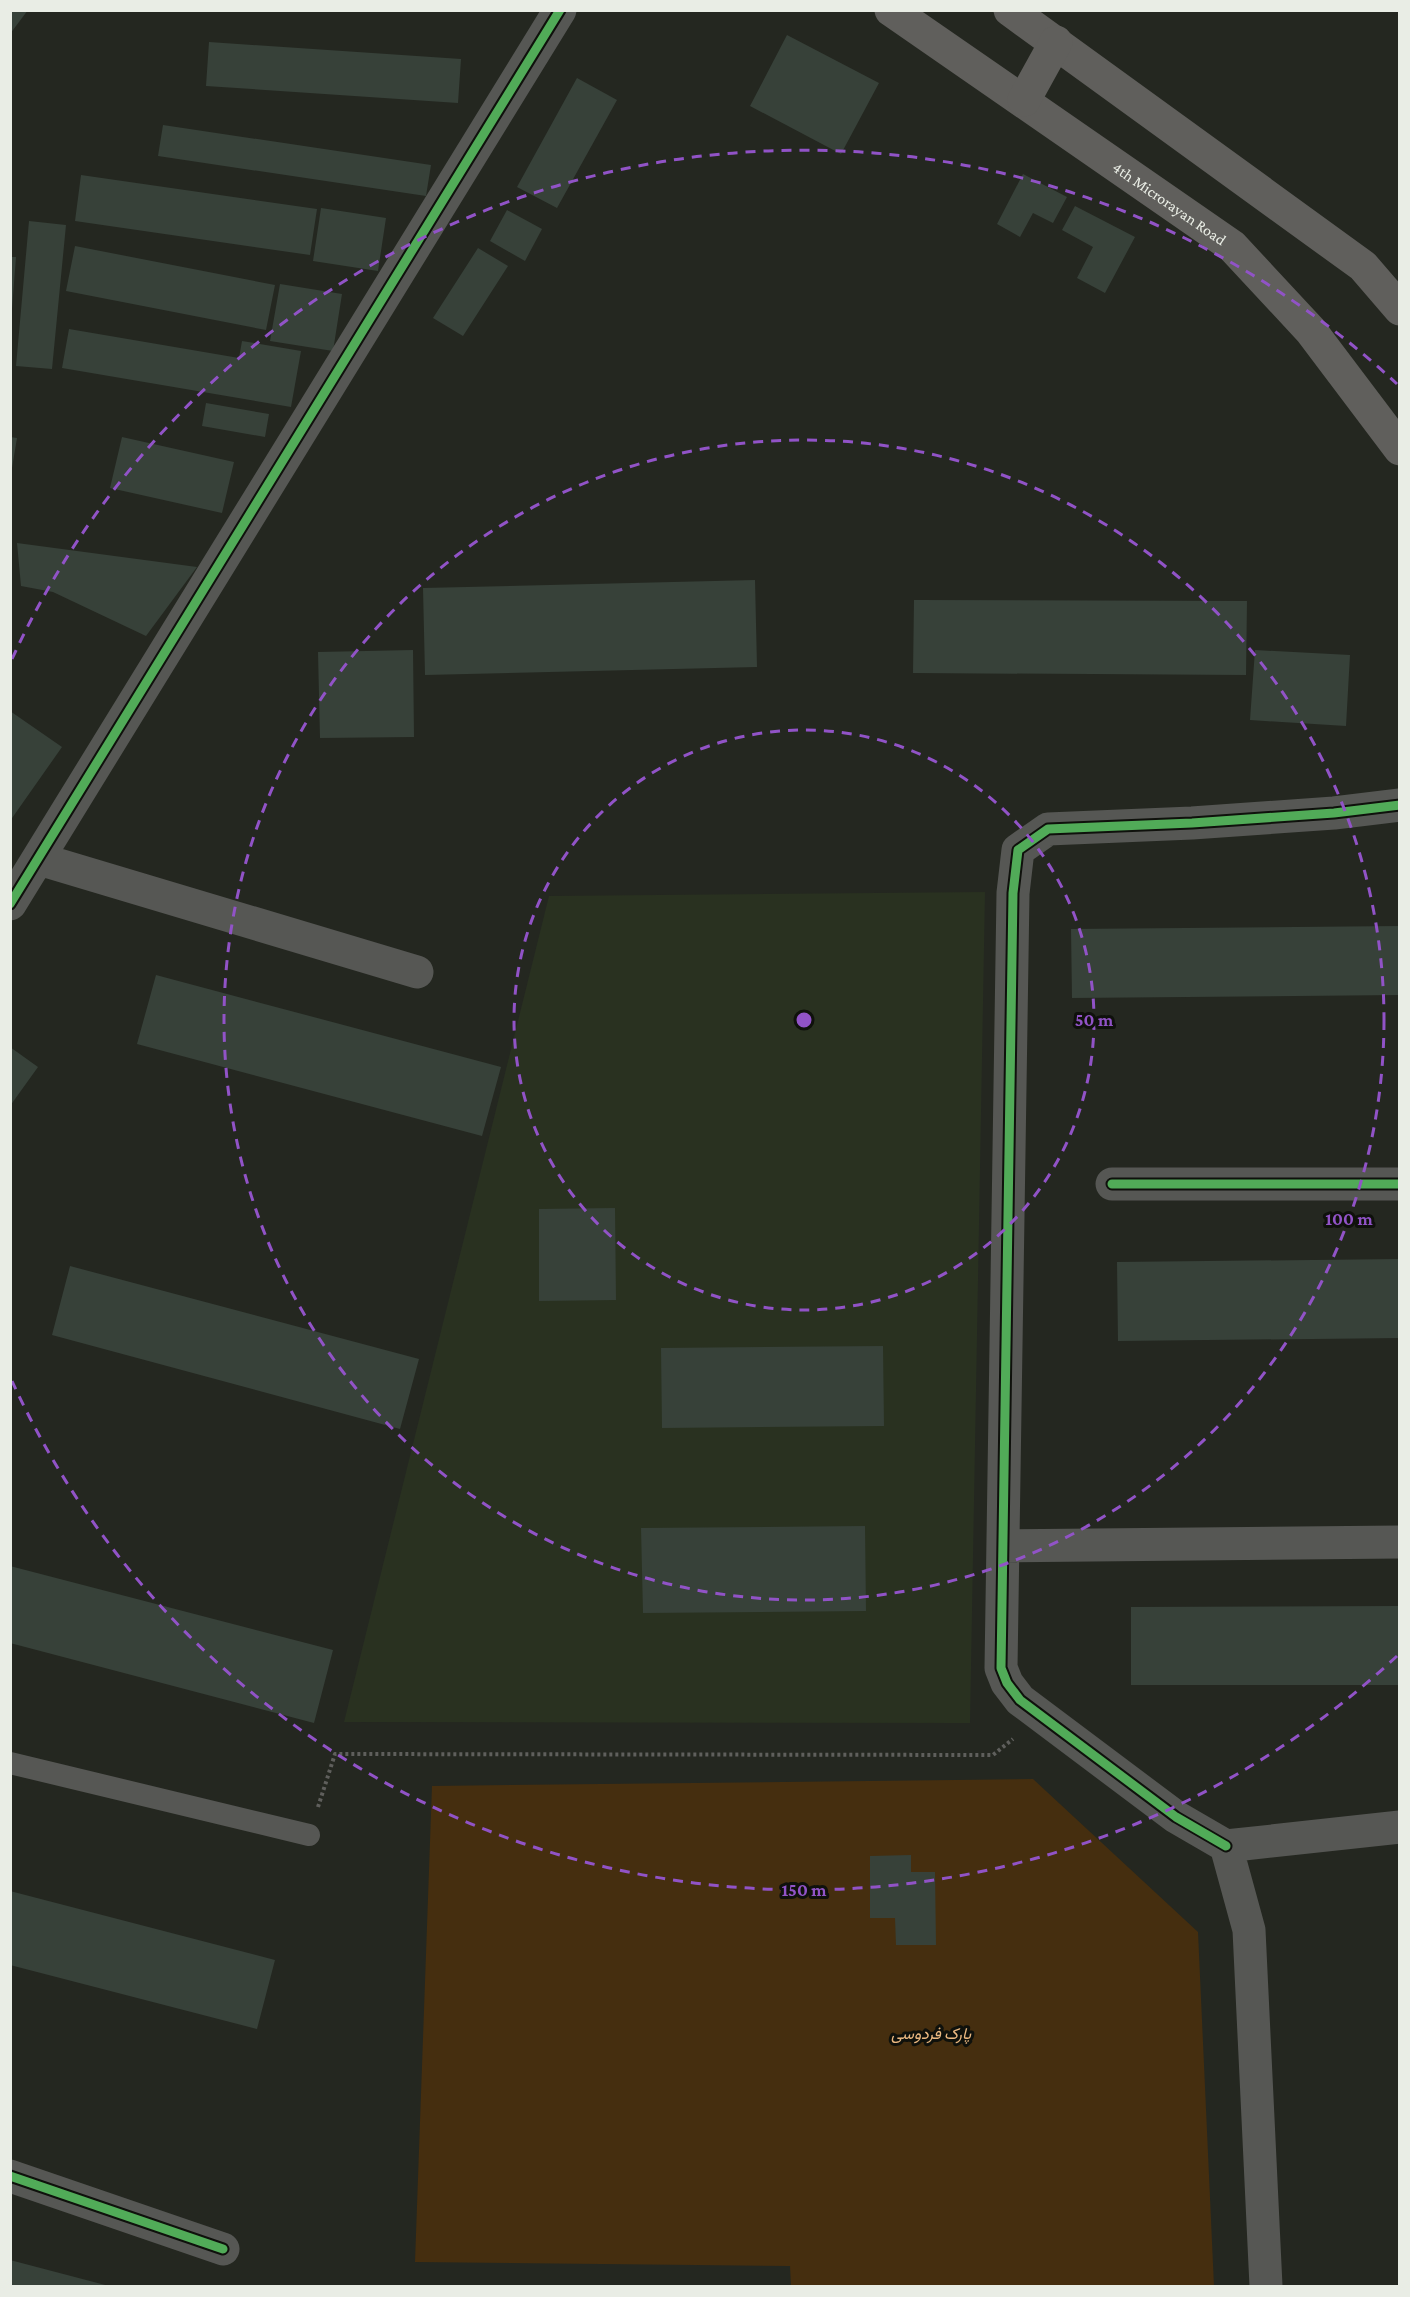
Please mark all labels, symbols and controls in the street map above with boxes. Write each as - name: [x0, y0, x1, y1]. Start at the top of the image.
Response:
- street label: 4th Microrayan Road: [1110, 158, 1230, 248]
- centre of rings: [794, 1010, 814, 1030]
- text: 50 m: [1075, 1010, 1114, 1030]
- text: 100 m: [1325, 1209, 1373, 1229]
- text: 150 m: [781, 1880, 827, 1900]
- park label: پارک فردوسی: [891, 2025, 972, 2045]

